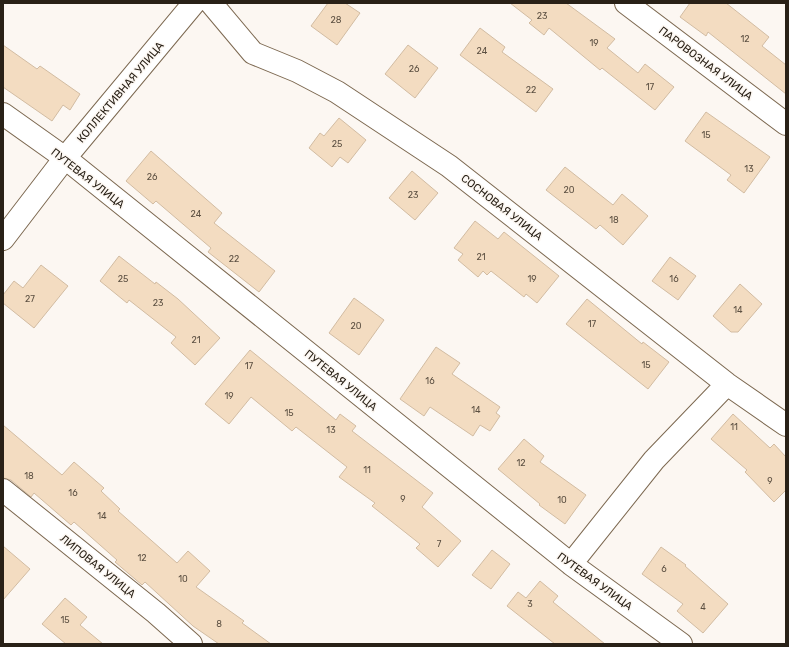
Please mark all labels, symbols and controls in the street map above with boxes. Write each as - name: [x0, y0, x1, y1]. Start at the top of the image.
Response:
- house number: 23: [537, 11, 547, 21]
- house number: 28: [330, 15, 342, 25]
- street label: ПАРОВОЗНАЯ УЛИЦА: [656, 24, 756, 103]
- house number: 12: [740, 34, 750, 44]
- house number: 19: [589, 38, 599, 48]
- street label: КОЛЛЕКТИВНАЯ УЛИЦА: [74, 39, 167, 145]
- house number: 24: [477, 46, 488, 56]
- house number: 26: [409, 64, 420, 74]
- house number: 17: [646, 82, 655, 92]
- house number: 22: [526, 85, 536, 95]
- house number: 15: [701, 130, 711, 140]
- house number: 25: [332, 139, 342, 149]
- street label: ПУТЕВАЯ УЛИЦА: [48, 146, 127, 211]
- house number: 13: [744, 164, 754, 174]
- house number: 26: [147, 172, 158, 182]
- street label: СОСНОВАЯ УЛИЦА: [458, 172, 545, 244]
- house number: 20: [564, 185, 575, 195]
- house number: 23: [408, 190, 418, 200]
- house number: 24: [191, 209, 202, 219]
- house number: 18: [609, 215, 619, 225]
- house number: 21: [476, 252, 486, 262]
- house number: 22: [229, 254, 239, 264]
- house number: 25: [118, 274, 128, 284]
- house number: 19: [527, 274, 537, 284]
- house number: 16: [669, 274, 679, 284]
- house number: 27: [25, 294, 35, 304]
- house number: 23: [153, 298, 163, 308]
- house number: 14: [733, 305, 743, 315]
- house number: 17: [588, 319, 597, 329]
- house number: 20: [351, 321, 362, 331]
- house number: 21: [191, 335, 201, 345]
- street label: ПУТЕВАЯ УЛИЦА: [302, 347, 380, 414]
- house number: 15: [641, 360, 651, 370]
- house number: 17: [245, 361, 254, 371]
- house number: 16: [425, 376, 435, 386]
- house number: 19: [224, 391, 234, 401]
- house number: 14: [471, 405, 481, 415]
- house number: 15: [284, 408, 294, 418]
- house number: 11: [730, 422, 738, 432]
- house number: 13: [326, 425, 336, 435]
- house number: 12: [516, 458, 526, 468]
- house number: 11: [363, 465, 371, 475]
- house number: 18: [24, 471, 34, 481]
- house number: 9: [767, 476, 773, 486]
- house number: 16: [68, 488, 78, 498]
- house number: 9: [400, 494, 406, 504]
- house number: 10: [557, 495, 567, 505]
- house number: 14: [97, 511, 107, 521]
- street label: ЛИПОВАЯ УЛИЦА: [57, 532, 139, 601]
- house number: 7: [437, 539, 442, 549]
- street label: ПУТЕВАЯ УЛИЦА: [555, 550, 635, 613]
- house number: 12: [137, 553, 147, 563]
- house number: 6: [661, 564, 667, 574]
- house number: 10: [178, 574, 188, 584]
- house number: 3: [527, 599, 533, 609]
- house number: 4: [700, 602, 706, 612]
- house number: 15: [60, 615, 70, 625]
- house number: 8: [216, 619, 222, 629]

